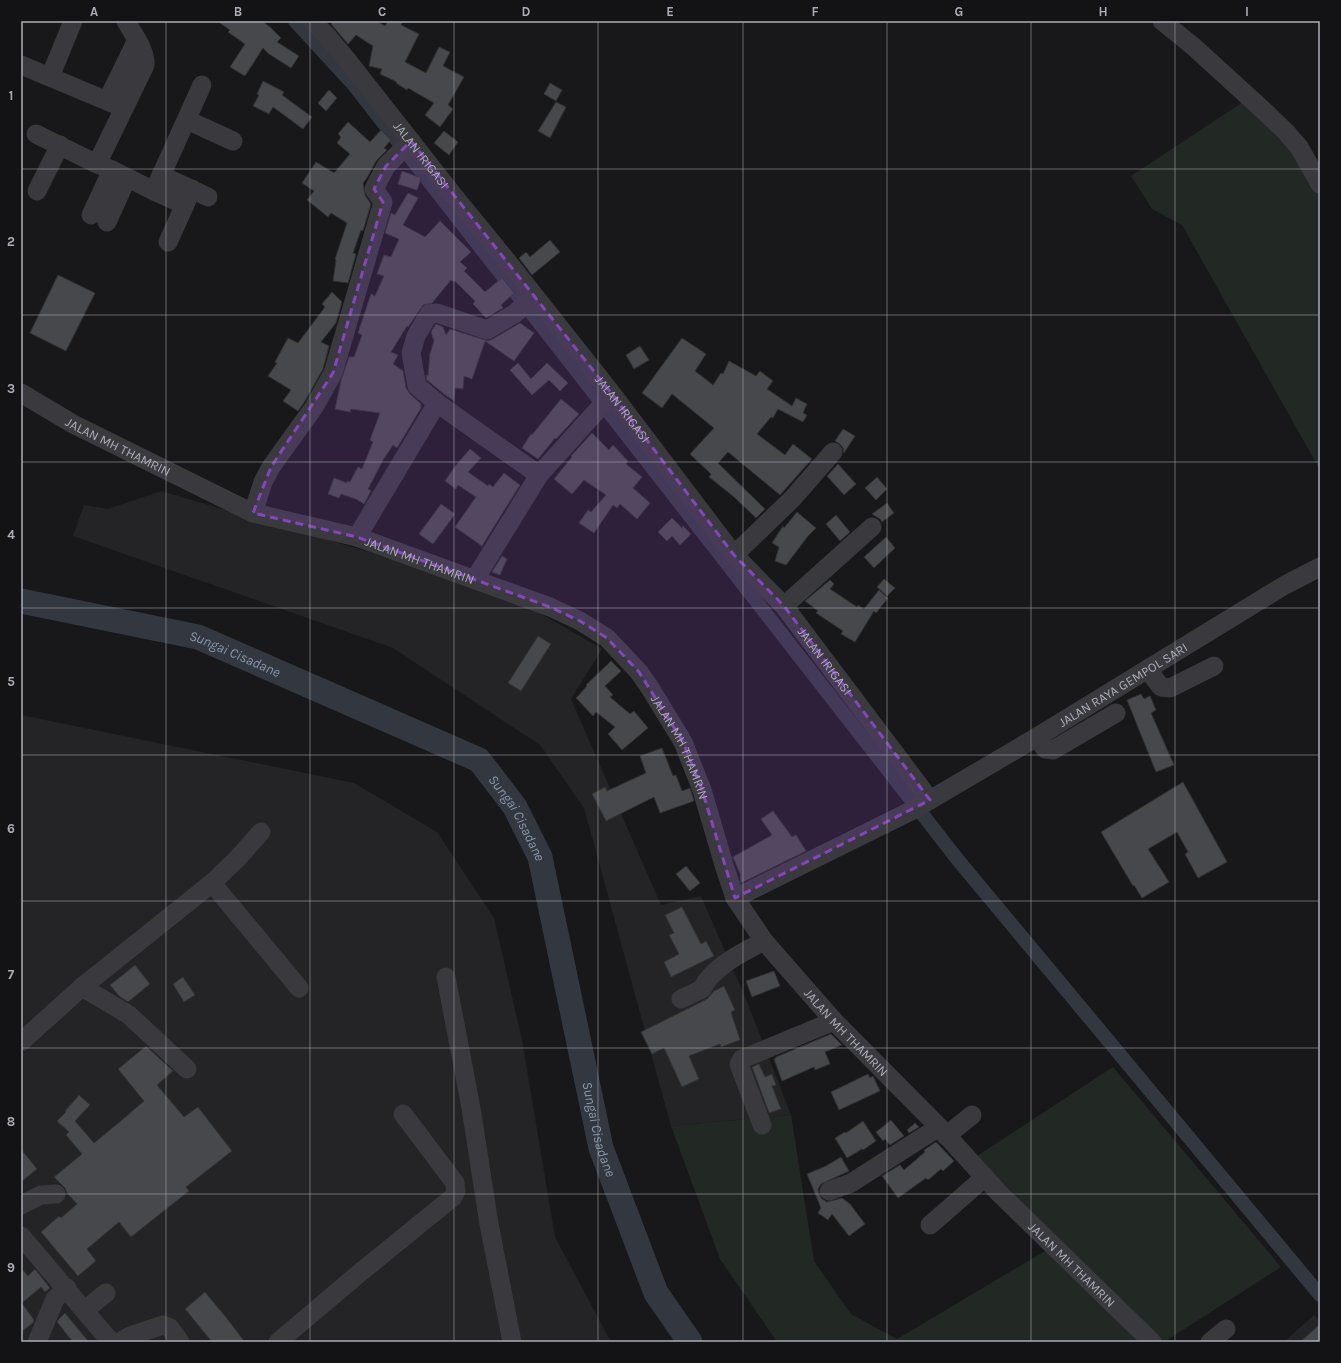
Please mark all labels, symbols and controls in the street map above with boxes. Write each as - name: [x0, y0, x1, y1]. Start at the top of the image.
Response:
- text: A: [90, 4, 98, 19]
- text: B: [234, 4, 242, 19]
- text: C: [378, 4, 386, 19]
- text: D: [522, 4, 531, 19]
- text: E: [666, 4, 674, 19]
- text: F: [811, 4, 819, 19]
- text: G: [955, 4, 963, 19]
- text: H: [1098, 4, 1108, 19]
- text: I: [1245, 4, 1249, 19]
- text: 1: [9, 88, 13, 103]
- street label: JALAN IRIGASI: [390, 119, 452, 191]
- text: 2: [7, 234, 15, 249]
- street label: JALAN IRIGASI: [592, 372, 653, 446]
- text: 3: [7, 381, 15, 396]
- street label: JALAN MH THAMRIN: [63, 414, 173, 479]
- text: 4: [7, 527, 15, 542]
- street label: JALAN MH THAMRIN: [363, 534, 476, 587]
- street label: JALAN IRIGASI: [795, 624, 855, 698]
- water label: Sungai Cisadane: [188, 627, 283, 681]
- street label: JALAN RAYA GEMPOL SARI: [1056, 640, 1190, 730]
- text: 5: [7, 674, 15, 689]
- street label: JALAN MH THAMRIN: [648, 692, 711, 801]
- water label: Sungai Cisadane: [484, 772, 549, 863]
- text: 6: [7, 821, 15, 836]
- text: 7: [8, 967, 15, 982]
- street label: JALAN MH THAMRIN: [801, 985, 891, 1079]
- water label: Sungai Cisadane: [578, 1080, 619, 1180]
- text: 8: [7, 1114, 15, 1129]
- street label: JALAN MH THAMRIN: [1025, 1219, 1118, 1310]
- text: 9: [7, 1260, 15, 1275]

